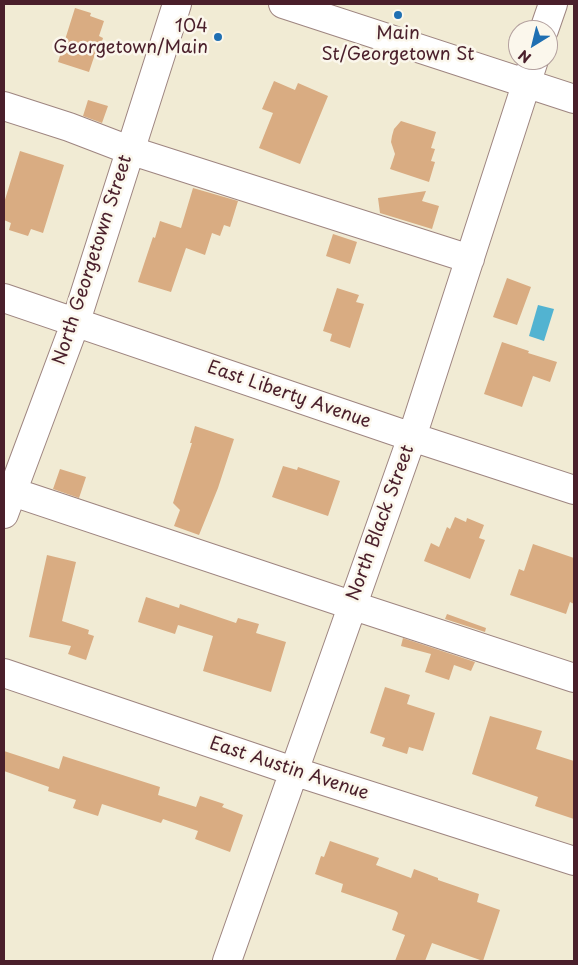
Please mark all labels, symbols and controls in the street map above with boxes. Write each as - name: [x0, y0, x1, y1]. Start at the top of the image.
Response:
- marker: Main St/Georgetown St: [392, 9, 404, 21]
- place label: 104 Georgetown/Main: [53, 16, 208, 58]
- north arrow: [508, 20, 558, 70]
- place label: Main St/Georgetown St: [322, 23, 474, 66]
- marker: 104 Georgetown/Main: [212, 31, 224, 43]
- text: N: [514, 45, 535, 68]
- street label: North Georgetown Street: [49, 152, 137, 368]
- street label: East Liberty Avenue: [204, 357, 374, 433]
- street label: North Black Street: [343, 442, 419, 604]
- street label: East Austin Avenue: [207, 733, 371, 805]

